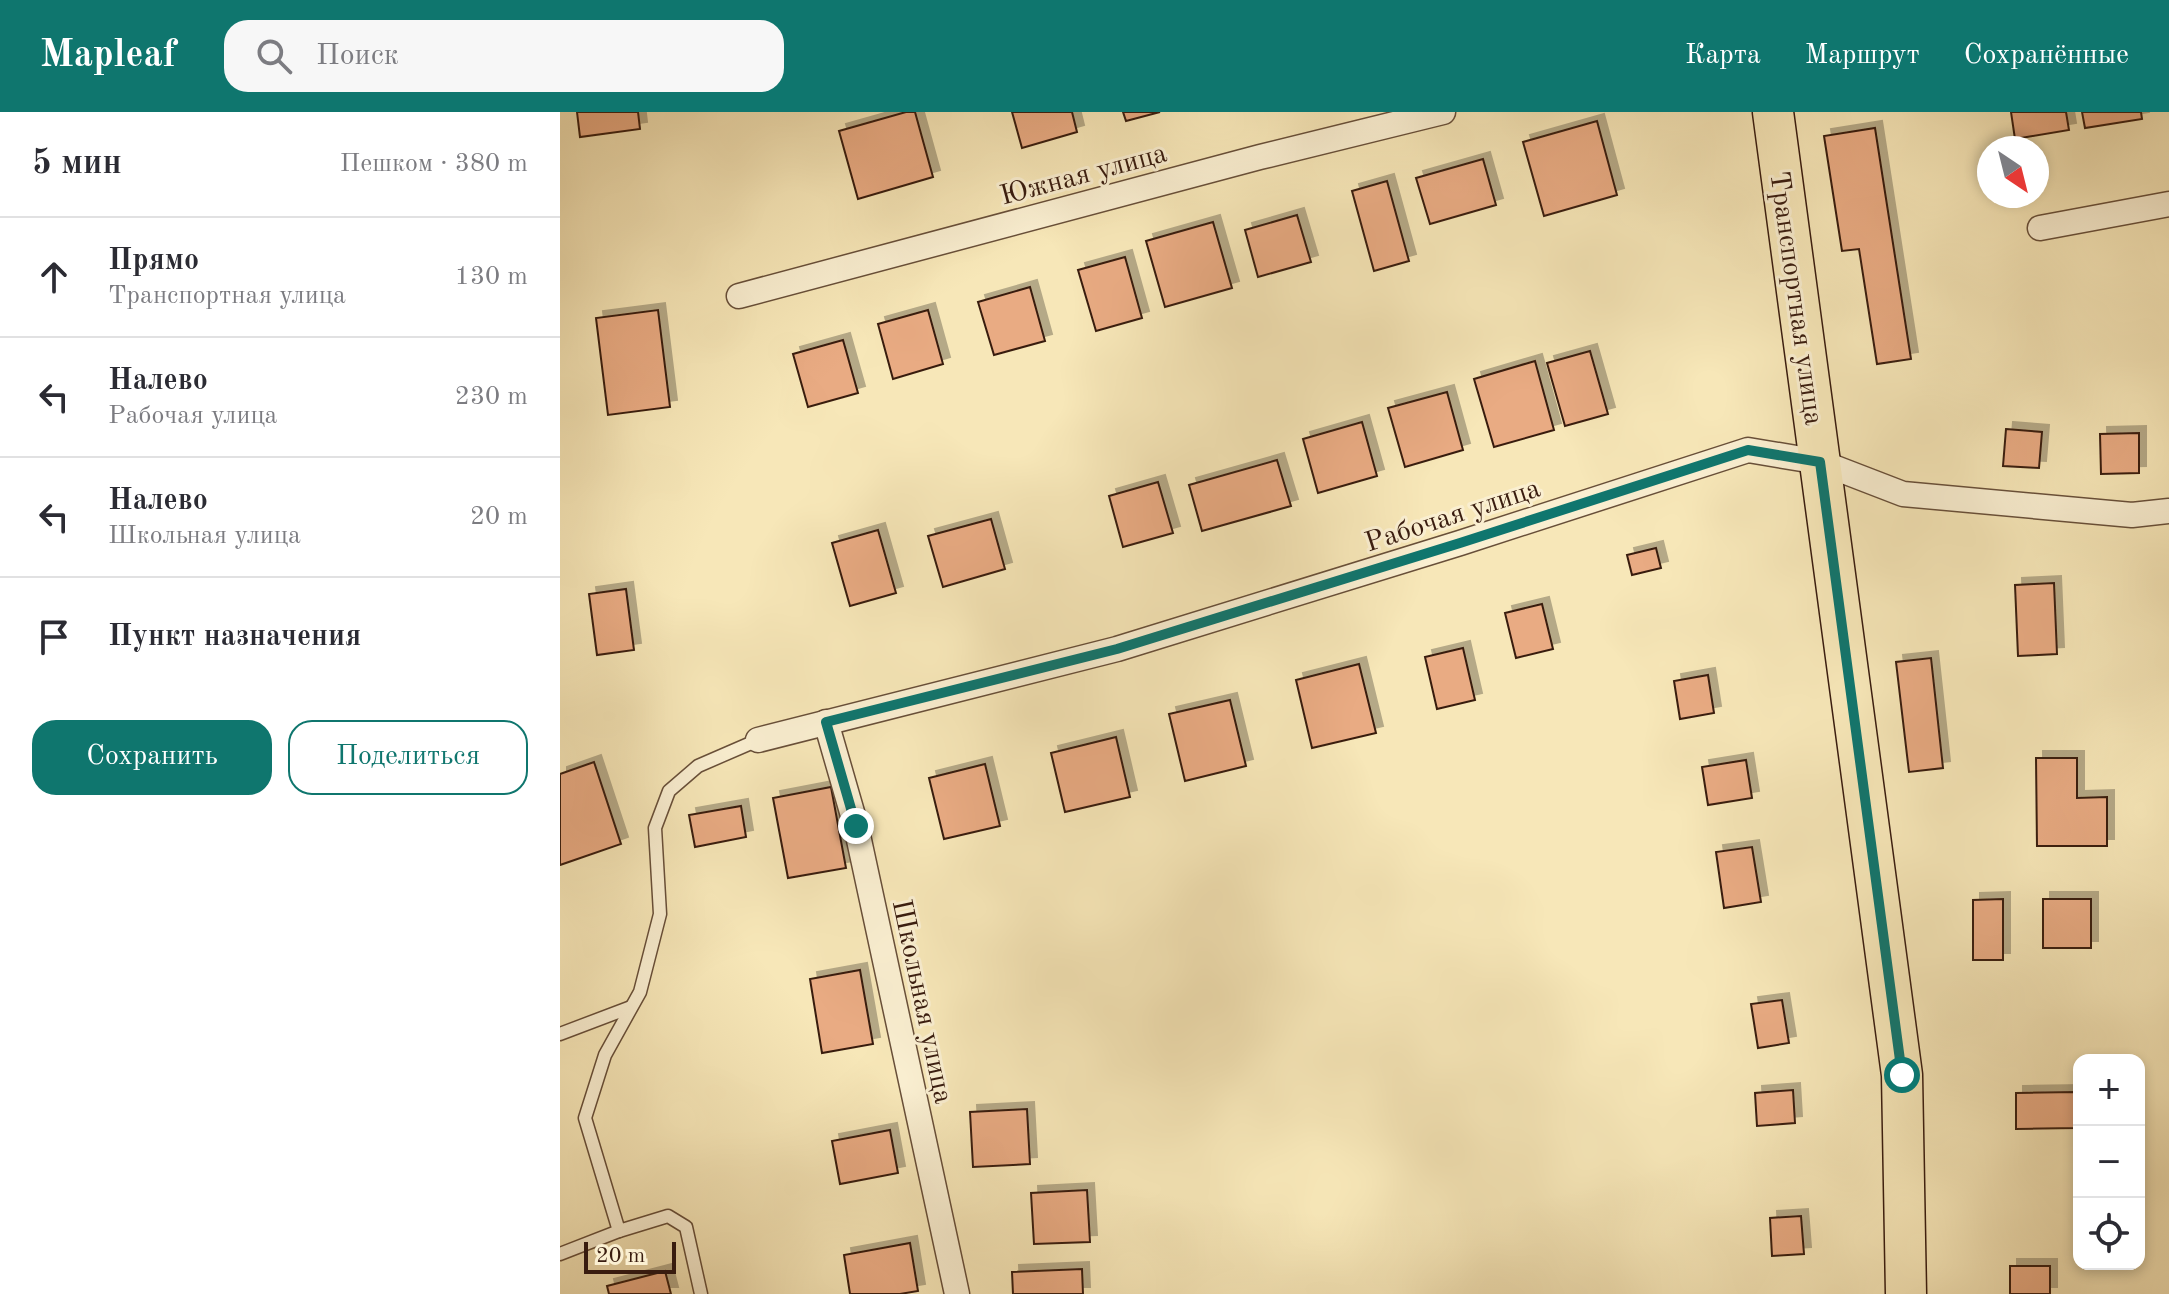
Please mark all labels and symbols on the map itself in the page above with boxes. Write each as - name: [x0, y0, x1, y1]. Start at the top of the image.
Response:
- north arrow: [1977, 136, 2049, 208]
- street label: Южная улица: [997, 140, 1170, 212]
- street label: Транспортная улица: [1763, 170, 1827, 427]
- street label: Рабочая улица: [1362, 475, 1544, 558]
- route end: [838, 808, 874, 844]
- street label: Школьная улица: [886, 897, 956, 1106]
- route start: [1884, 1057, 1920, 1093]
- scale bar: [584, 1238, 676, 1274]

